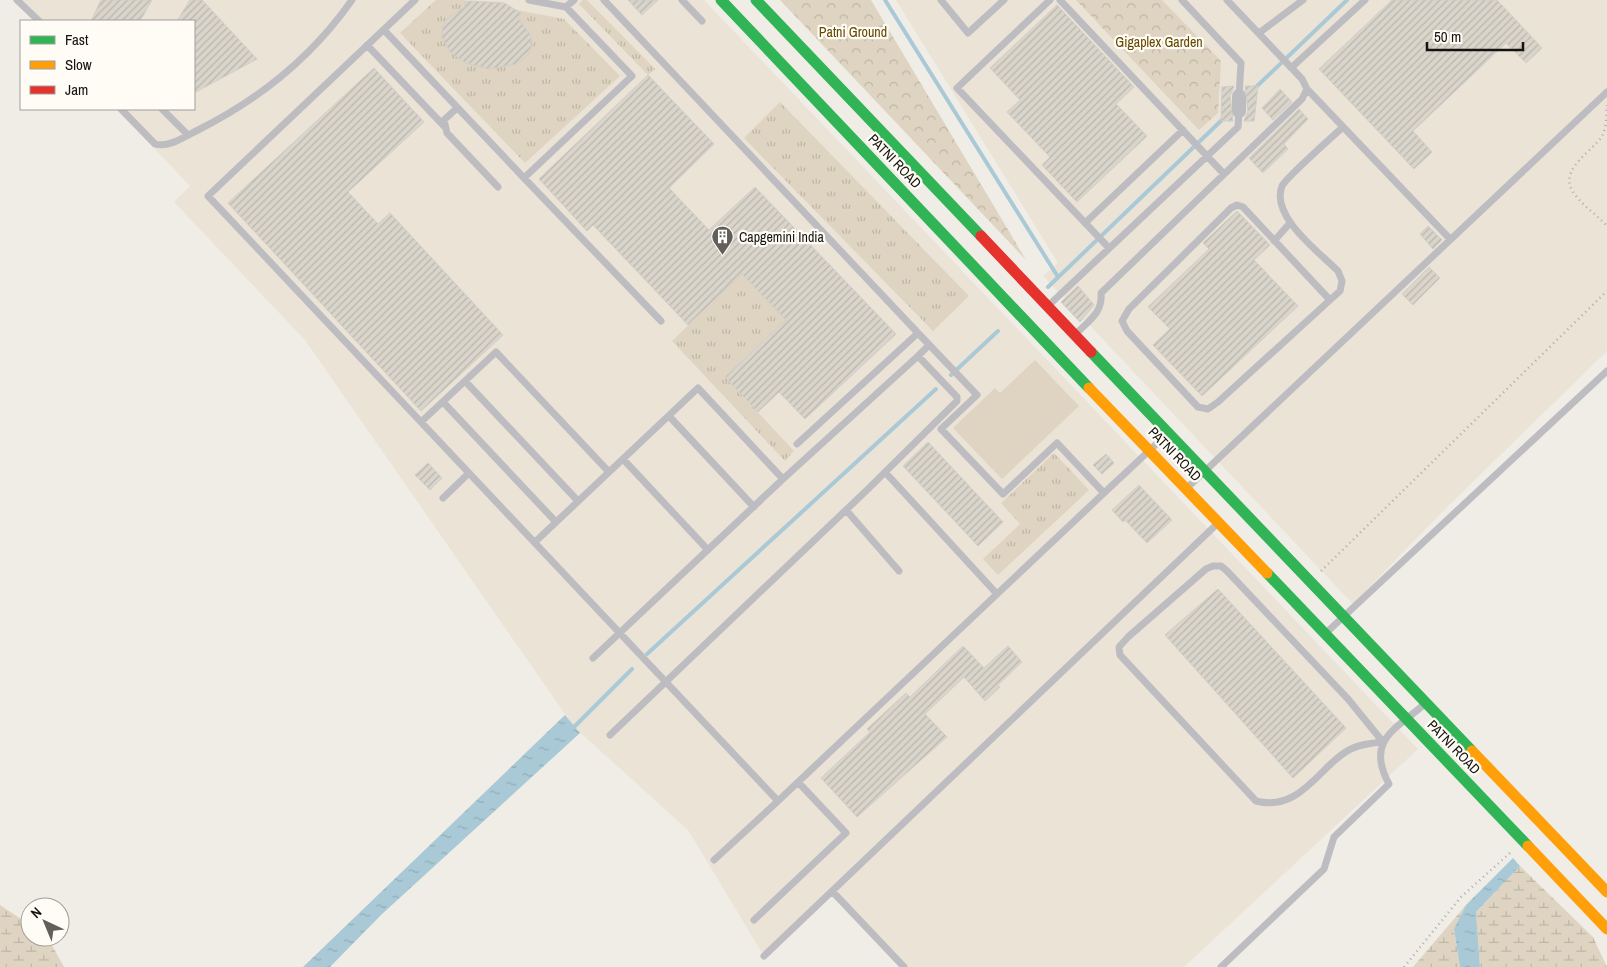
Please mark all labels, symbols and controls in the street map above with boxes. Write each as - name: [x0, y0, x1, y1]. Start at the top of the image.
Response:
- legend: [20, 20, 195, 110]
- scale bar: [1427, 20, 1523, 52]
- park label: Patni Ground: [819, 23, 887, 41]
- text: 50 m: [1434, 26, 1461, 47]
- text: Fast: [65, 29, 89, 50]
- park label: Gigaplex Garden: [1115, 33, 1203, 51]
- text: Slow: [65, 54, 92, 75]
- text: Jam: [65, 79, 88, 100]
- street label: PATNI ROAD: [865, 130, 925, 192]
- building icon: Capgemini India: [711, 225, 735, 256]
- place label: Capgemini India: [739, 228, 824, 246]
- street label: PATNI ROAD: [1145, 423, 1205, 485]
- street label: PATNI ROAD: [1424, 716, 1484, 778]
- north arrow: [20, 897, 70, 947]
- text: N: [27, 903, 45, 922]

